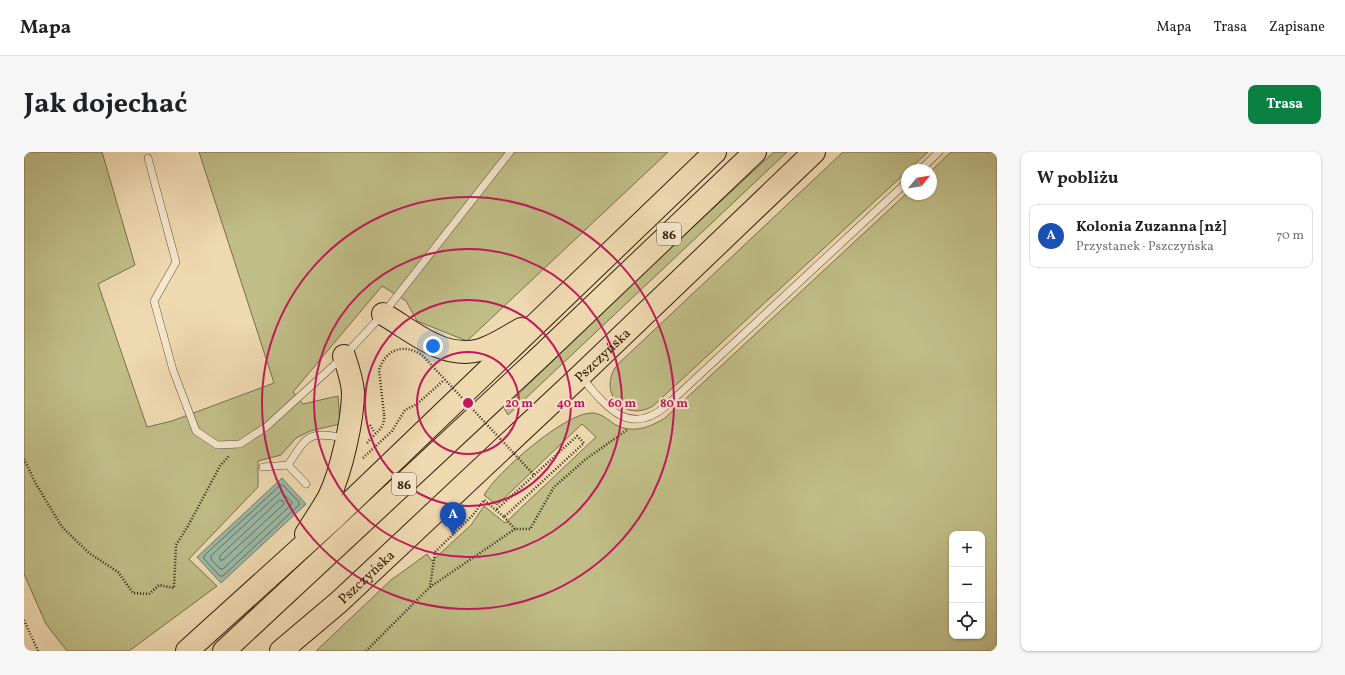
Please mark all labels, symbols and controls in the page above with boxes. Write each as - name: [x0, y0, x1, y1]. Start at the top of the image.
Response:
- text: Mapa: [20, 15, 71, 41]
- text: Mapa: [1157, 18, 1192, 37]
- text: Trasa: [1214, 18, 1247, 37]
- text: Zapisane: [1269, 18, 1325, 37]
- text: Jak dojechać: [24, 85, 187, 124]
- button: Trasa: [1248, 85, 1321, 124]
- north arrow: [901, 164, 937, 200]
- text: W pobliżu: [1037, 167, 1118, 190]
- text: Kolonia Zuzanna [nż]: [1076, 217, 1226, 238]
- road number: 86: [657, 223, 681, 245]
- text: A: [1046, 227, 1056, 245]
- text: 70 m: [1276, 227, 1304, 245]
- text: Przystanek · Pszczyńska: [1076, 238, 1214, 256]
- street label: Pszczyńska: [571, 324, 635, 387]
- your location: [423, 336, 443, 356]
- centre of rings: [461, 396, 475, 410]
- text: 20 m: [505, 396, 533, 412]
- text: 40 m: [557, 396, 586, 412]
- text: 60 m: [608, 396, 636, 412]
- text: 80 m: [660, 396, 688, 412]
- road number: 86: [392, 473, 416, 495]
- pin: A: [440, 502, 466, 535]
- map controls: [949, 531, 985, 639]
- button: +: [949, 531, 985, 567]
- street label: Pszczyńska: [335, 547, 399, 609]
- button: −: [949, 567, 985, 603]
- button: locate: [949, 603, 985, 639]

